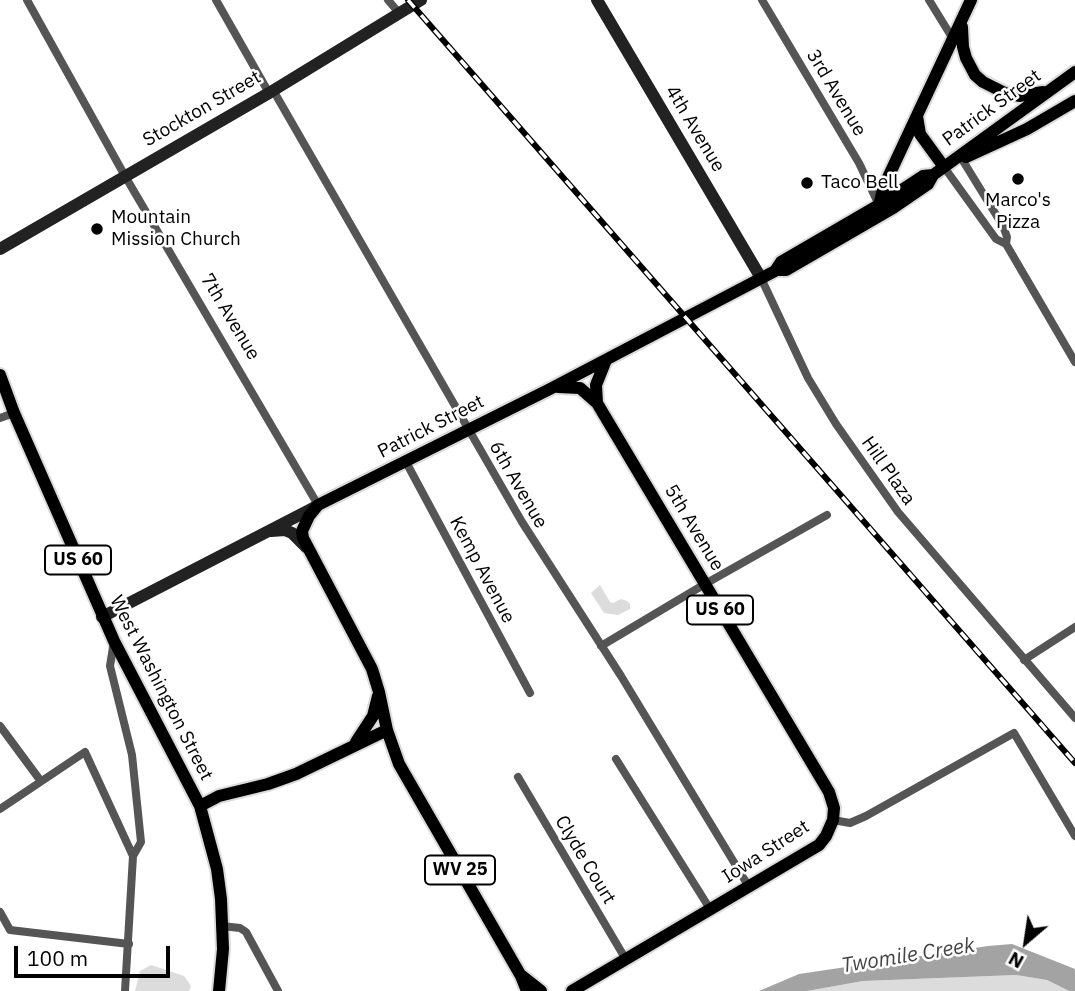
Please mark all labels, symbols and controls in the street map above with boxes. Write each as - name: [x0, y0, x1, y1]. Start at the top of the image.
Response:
- street label: 3rd Avenue: [801, 45, 871, 141]
- street label: Patrick Street: [938, 65, 1046, 151]
- street label: Stockton Street: [139, 66, 265, 152]
- street label: 4th Avenue: [660, 82, 730, 176]
- marker: Marco's Pizza: [1010, 171, 1026, 187]
- place label: Taco Bell: [821, 172, 898, 194]
- marker: Taco Bell: [799, 175, 815, 191]
- place label: Marco's Pizza: [985, 190, 1051, 234]
- place label: Mountain Mission Church: [111, 207, 241, 251]
- marker: Mountain Mission Church: [89, 221, 105, 237]
- street label: 7th Avenue: [195, 270, 265, 364]
- street label: Patrick Street: [374, 391, 488, 463]
- street label: Hill Plaza: [856, 432, 920, 510]
- street label: 6th Avenue: [484, 437, 552, 533]
- street label: 5th Avenue: [659, 481, 729, 575]
- street label: Kemp Avenue: [444, 513, 520, 627]
- road number: US 60: [45, 546, 111, 574]
- street label: West Washington Street: [104, 592, 218, 784]
- road number: US 60: [687, 596, 753, 624]
- street label: Clyde Court: [550, 812, 620, 908]
- street label: Iowa Street: [718, 815, 814, 889]
- road number: WV 25: [425, 856, 495, 884]
- north arrow: [991, 907, 1061, 977]
- scale bar: [18, 932, 173, 976]
- water label: Twomile Creek: [840, 933, 976, 979]
- text: 100 m: [27, 944, 88, 972]
- text: N: [1004, 947, 1028, 974]

